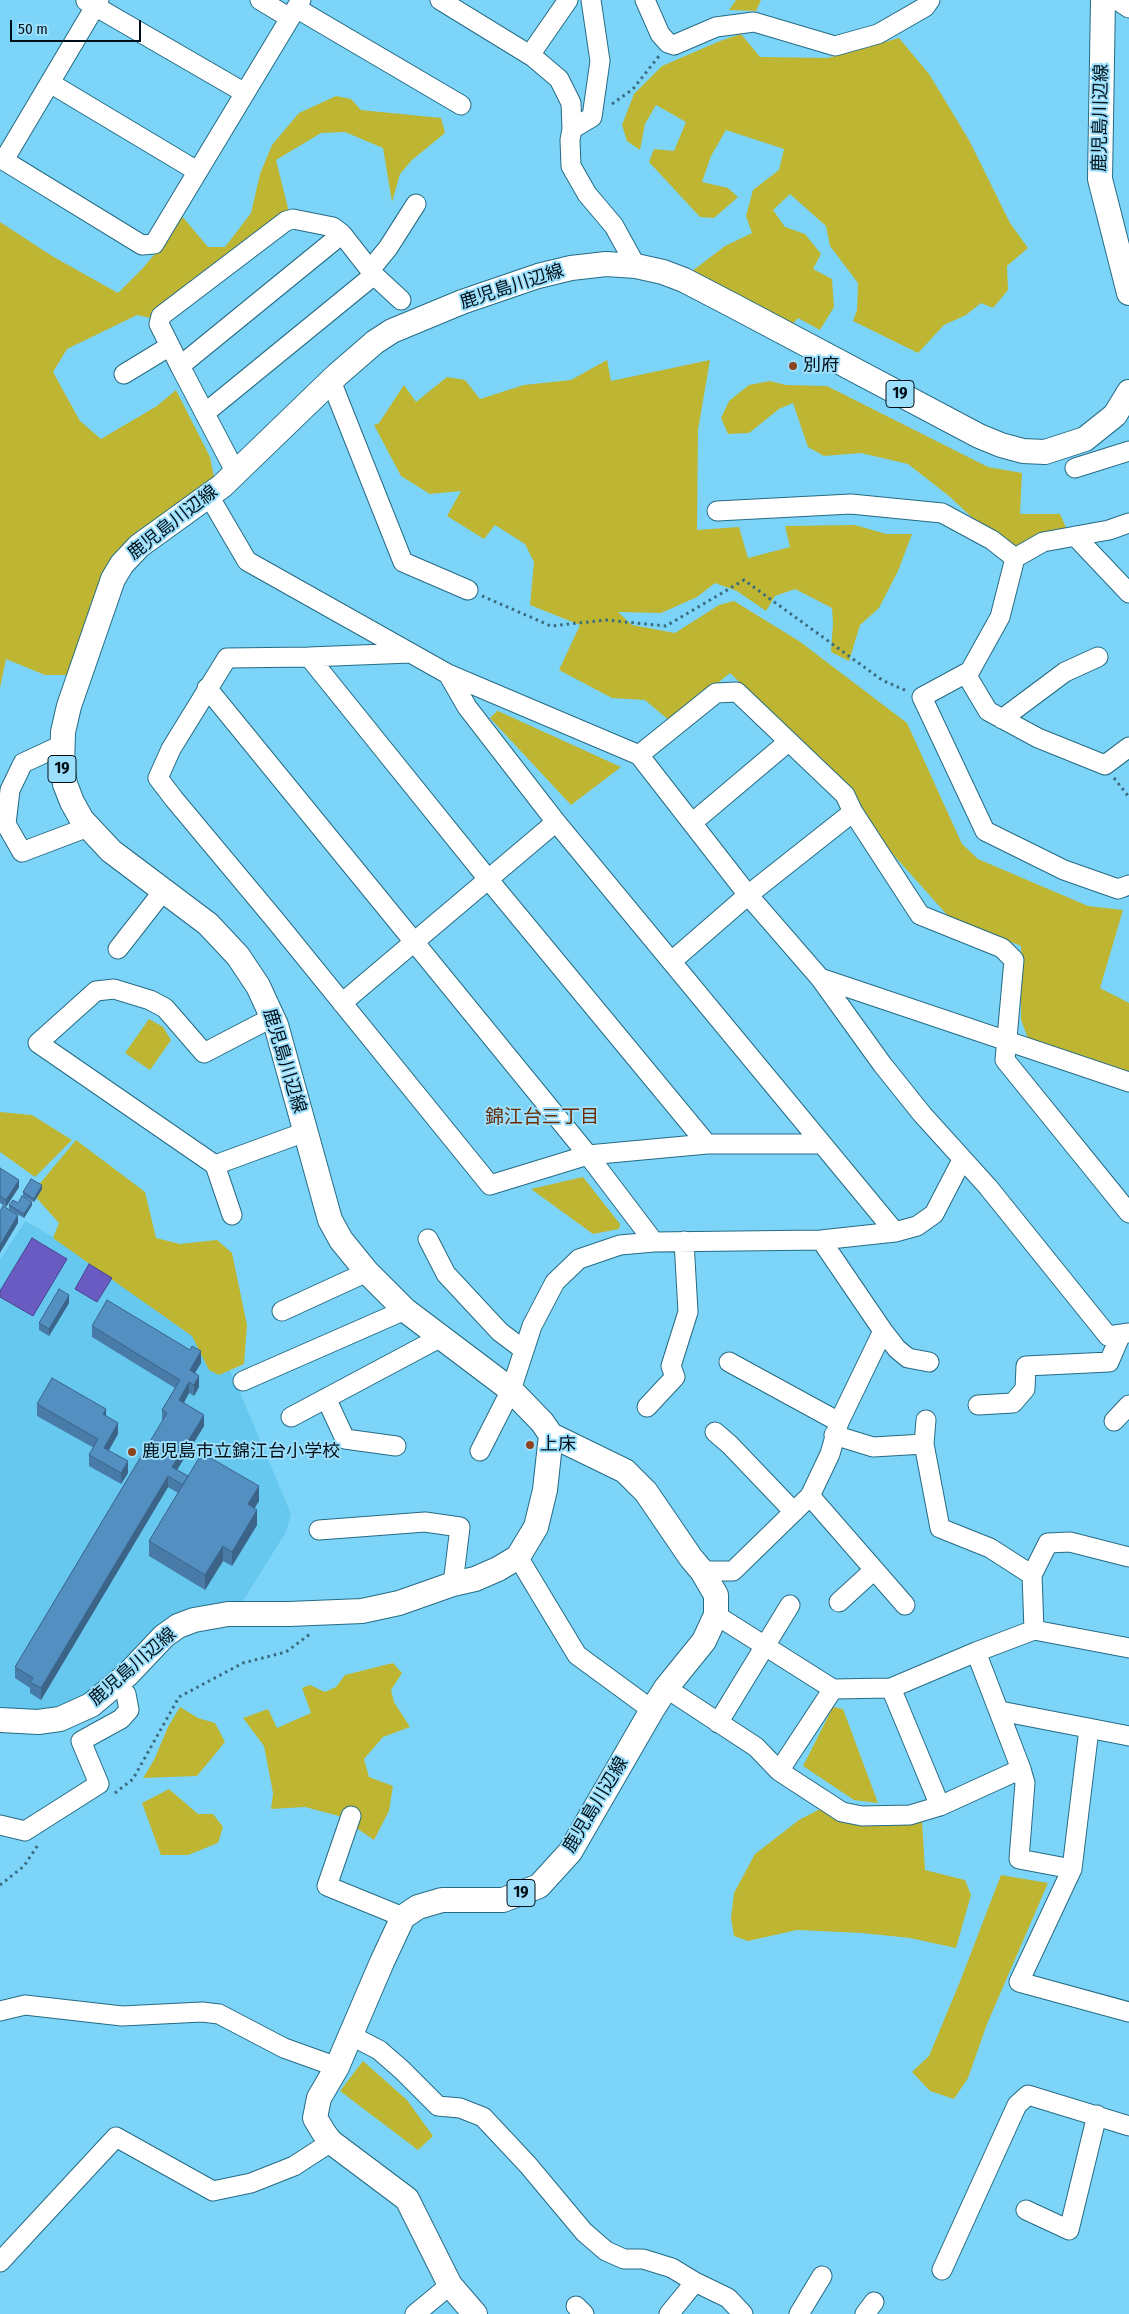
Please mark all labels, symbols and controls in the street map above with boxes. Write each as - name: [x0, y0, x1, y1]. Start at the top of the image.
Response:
- scale bar: [12, 10, 144, 42]
- text: 50 m: [18, 20, 48, 38]
- street label: 鹿児島川辺線: [1089, 64, 1113, 172]
- street label: 鹿児島川辺線: [457, 260, 567, 314]
- place label: 別府: [803, 355, 839, 377]
- marker: 別府: [787, 360, 799, 372]
- road number: 19: [886, 380, 914, 408]
- street label: 鹿児島川辺線: [124, 481, 222, 565]
- road number: 19: [48, 756, 76, 782]
- street label: 鹿児島川辺線: [258, 1006, 310, 1116]
- district label: 錦江台三丁目: [485, 1107, 599, 1129]
- place label: 上床: [540, 1434, 576, 1456]
- marker: 上床: [524, 1439, 536, 1451]
- place label: 鹿児島市立錦江台小学校: [142, 1441, 340, 1463]
- marker: 鹿児島市立錦江台小学校: [126, 1446, 138, 1458]
- street label: 鹿児島川辺線: [85, 1623, 181, 1711]
- street label: 鹿児島川辺線: [559, 1753, 633, 1857]
- road number: 19: [507, 1880, 535, 1906]

